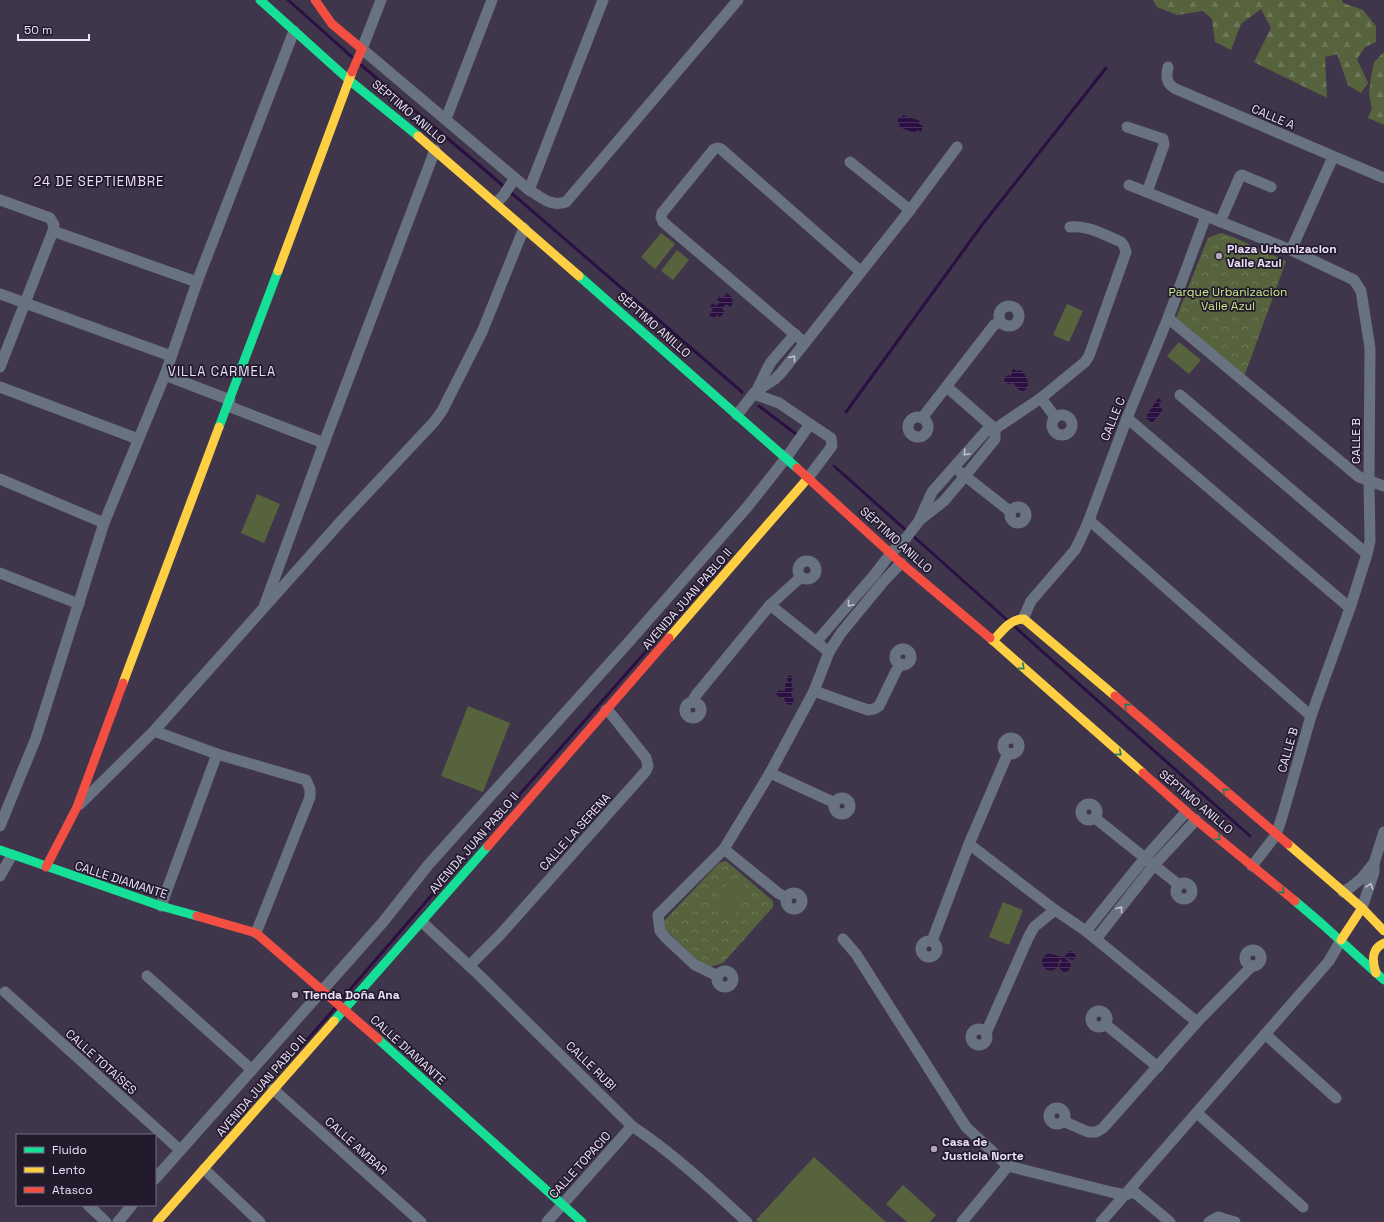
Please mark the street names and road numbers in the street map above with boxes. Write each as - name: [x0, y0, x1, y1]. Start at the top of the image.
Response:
- street label: SÉPTIMO ANILLO: [369, 76, 449, 148]
- street label: CALLE A: [1249, 101, 1297, 133]
- street label: SÉPTIMO ANILLO: [614, 289, 694, 361]
- street label: CALLE C: [1097, 394, 1129, 443]
- street label: CALLE B: [1348, 418, 1364, 464]
- street label: SÉPTIMO ANILLO: [856, 503, 936, 577]
- street label: AVENIDA JUAN PABLO II: [639, 545, 735, 653]
- street label: CALLE B: [1274, 726, 1302, 774]
- street label: SÉPTIMO ANILLO: [1156, 766, 1236, 838]
- street label: AVENIDA JUAN PABLO II: [426, 789, 522, 897]
- street label: CALLE LA SERENA: [536, 789, 614, 874]
- street label: CALLE DIAMANTE: [73, 858, 169, 903]
- street label: CALLE DIAMANTE: [367, 1012, 449, 1088]
- street label: CALLE TOTAÍSES: [62, 1026, 140, 1098]
- street label: AVENIDA JUAN PABLO II: [213, 1032, 309, 1140]
- street label: CALLE RUBI: [562, 1038, 620, 1094]
- street label: CALLE AMBAR: [321, 1114, 391, 1178]
- street label: CALLE TOPACIO: [546, 1128, 614, 1202]

